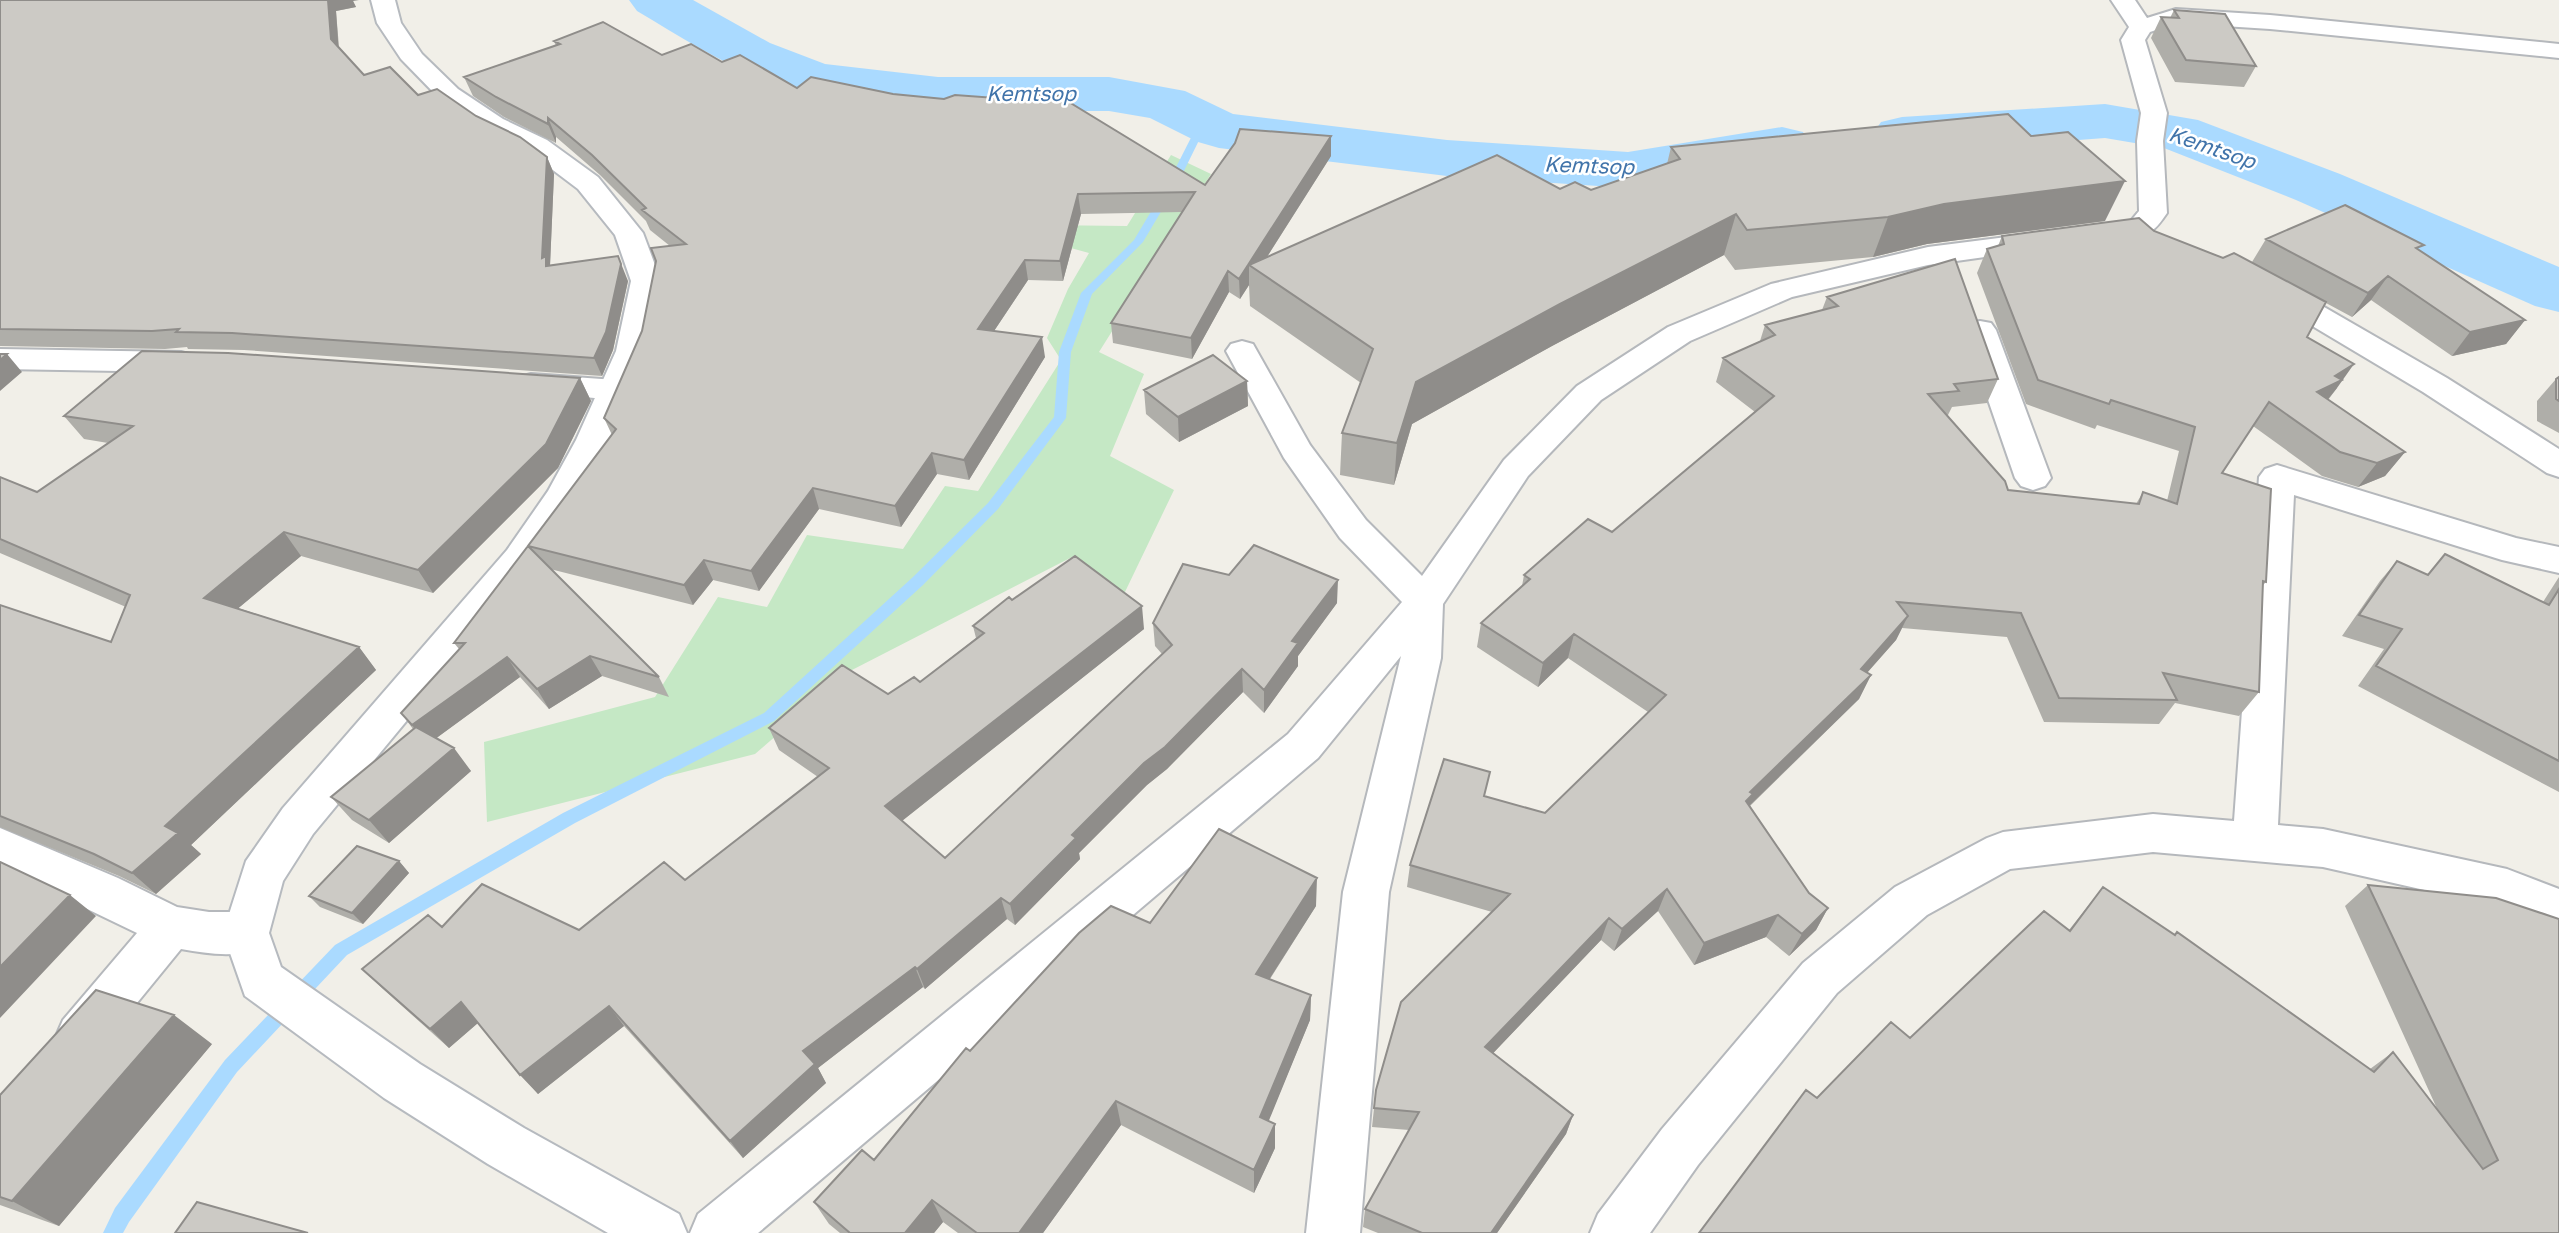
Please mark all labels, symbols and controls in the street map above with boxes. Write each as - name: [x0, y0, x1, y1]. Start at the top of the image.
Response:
- water label: Kemtsop: [986, 80, 1078, 106]
- water label: Kemtsop: [2166, 120, 2261, 175]
- water label: Kemtsop: [1544, 150, 1636, 180]

